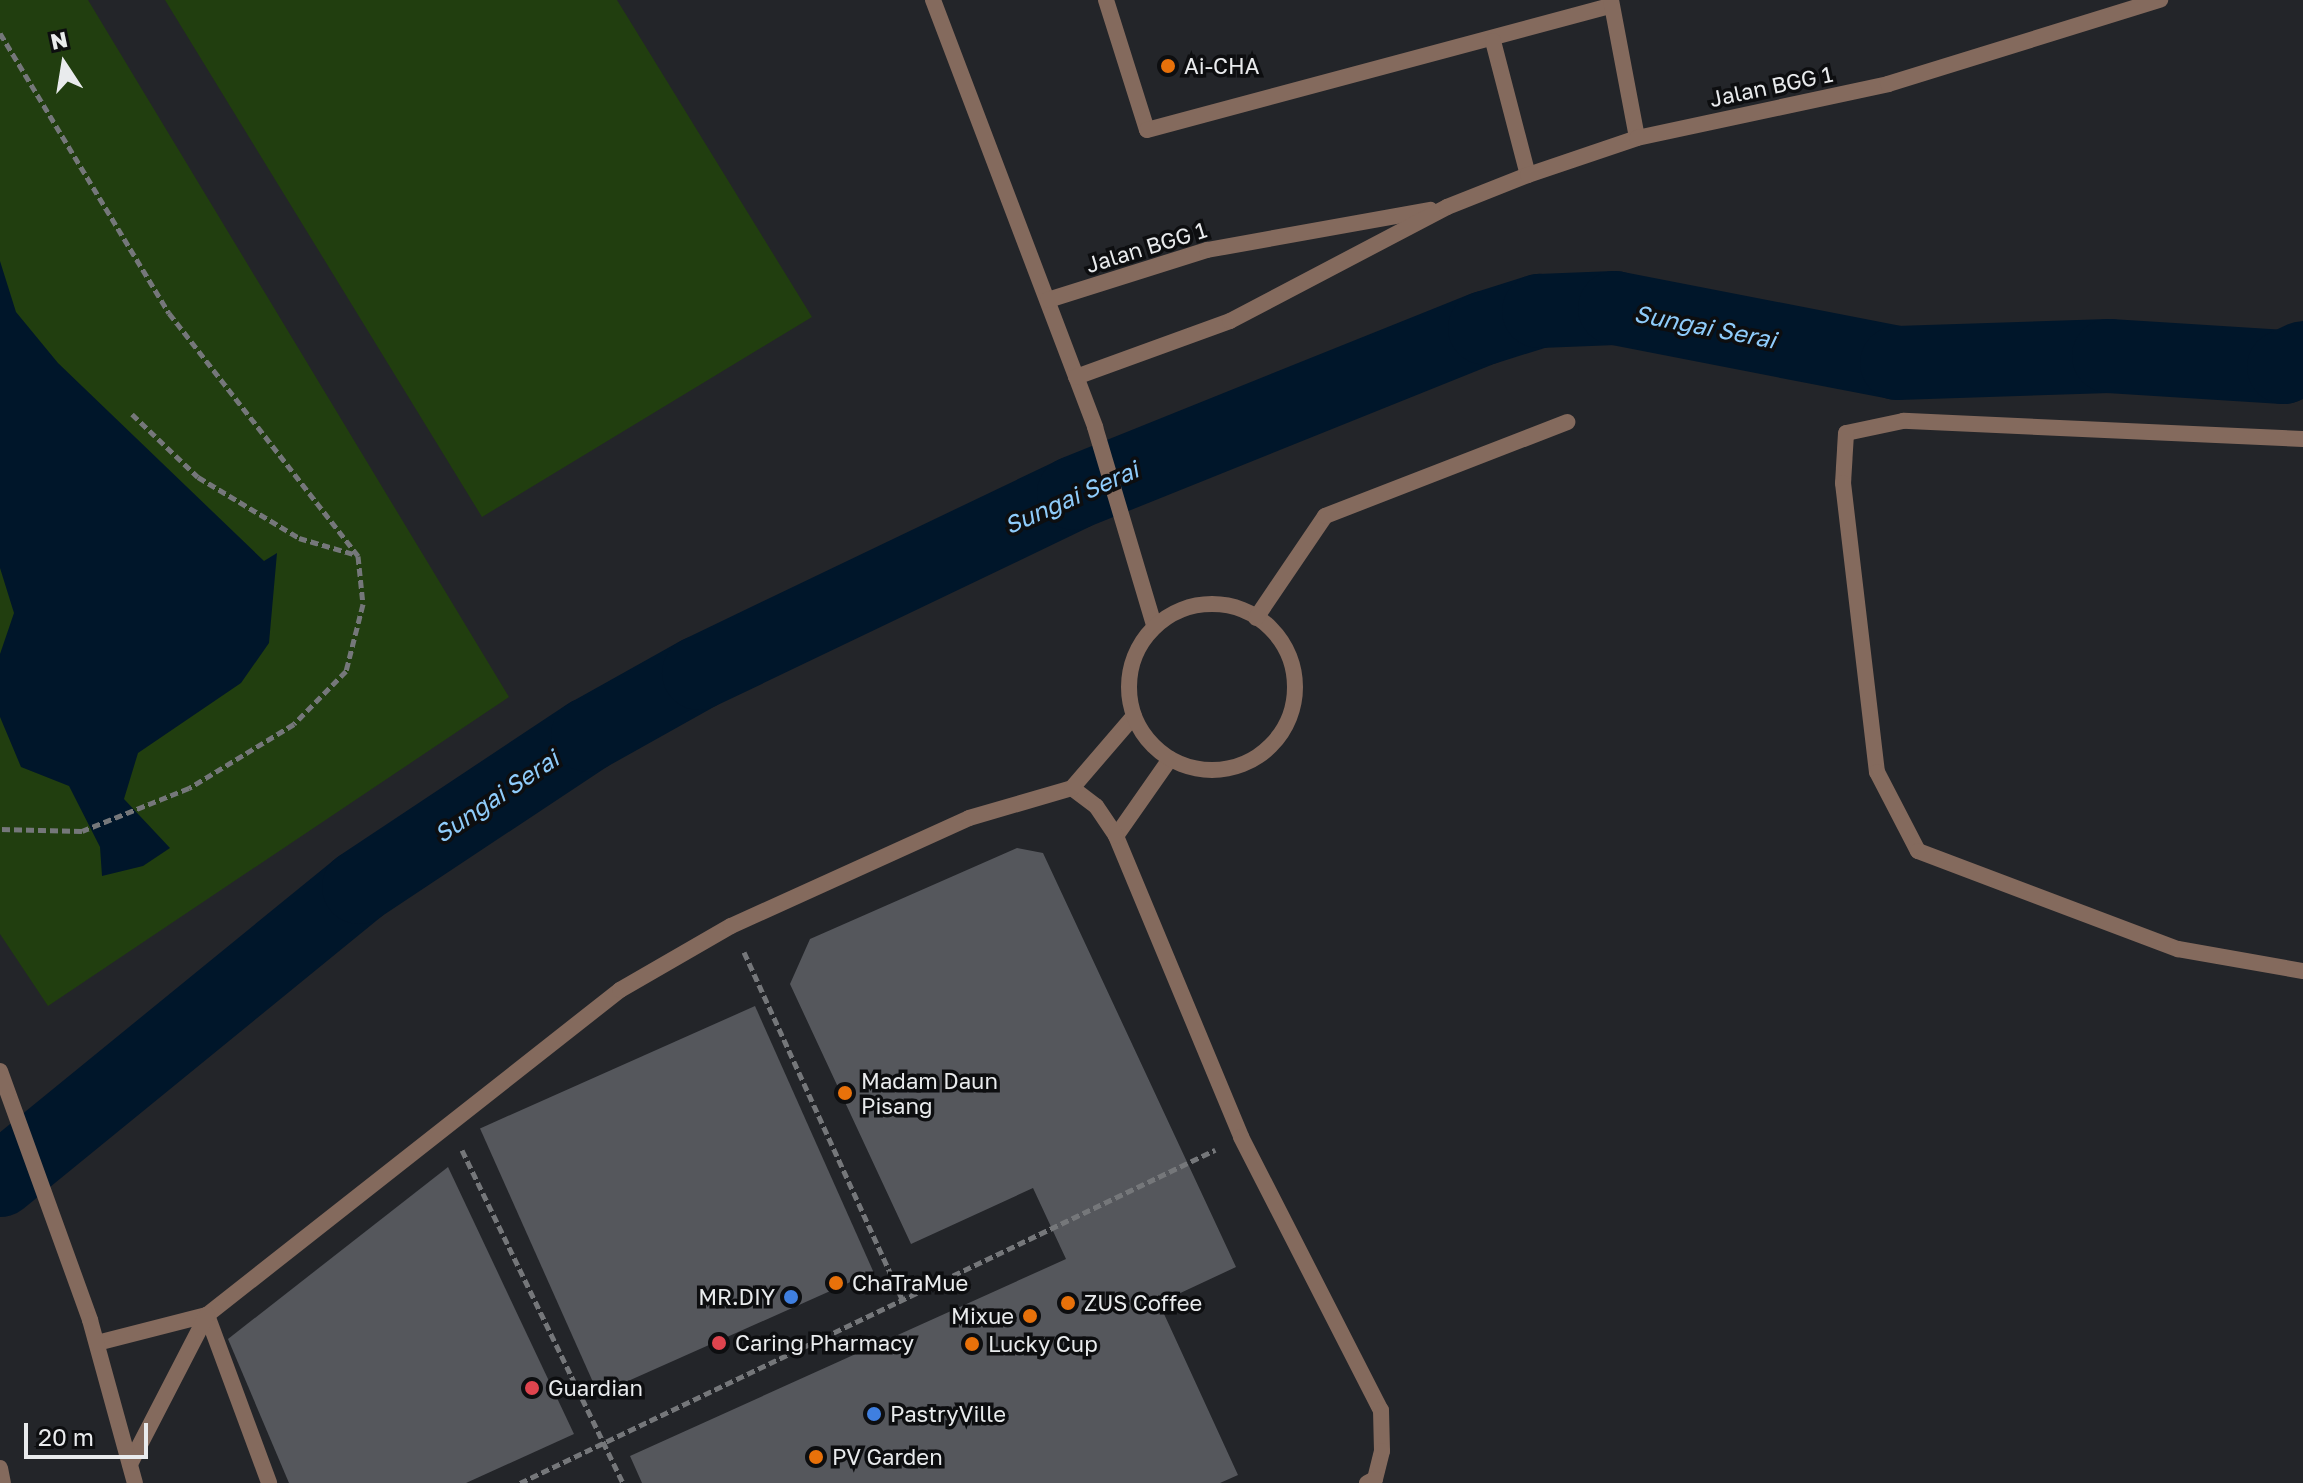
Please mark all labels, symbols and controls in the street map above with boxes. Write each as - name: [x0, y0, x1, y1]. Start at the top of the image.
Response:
- north arrow: [24, 24, 104, 104]
- text: N: [48, 25, 70, 55]
- place label: Ai-CHA: [1184, 53, 1259, 79]
- marker: Ai-CHA: [1159, 57, 1177, 75]
- street label: Jalan BGG 1: [1707, 60, 1835, 112]
- street label: Jalan BGG 1: [1082, 216, 1210, 278]
- water label: Sungai Serai: [1632, 298, 1778, 354]
- water label: Sungai Serai: [999, 455, 1143, 539]
- water label: Sungai Serai: [428, 744, 564, 848]
- place label: Madam Daun Pisang: [861, 1067, 998, 1118]
- marker: Madam Daun Pisang: [836, 1084, 854, 1102]
- place label: ChaTraMue: [852, 1270, 968, 1296]
- marker: ChaTraMue: [827, 1274, 845, 1292]
- place label: MR.DIY: [698, 1284, 775, 1310]
- marker: MR.DIY: [782, 1288, 800, 1306]
- place label: ZUS Coffee: [1084, 1290, 1202, 1316]
- marker: ZUS Coffee: [1059, 1294, 1077, 1312]
- place label: Mixue: [951, 1303, 1014, 1329]
- marker: Mixue: [1021, 1307, 1039, 1325]
- place label: Caring Pharmacy: [735, 1330, 914, 1356]
- place label: Lucky Cup: [988, 1331, 1098, 1357]
- marker: Caring Pharmacy: [710, 1334, 728, 1352]
- marker: Lucky Cup: [963, 1335, 981, 1353]
- place label: Guardian: [548, 1375, 643, 1401]
- marker: Guardian: [523, 1379, 541, 1397]
- place label: PastryVille: [890, 1401, 1006, 1427]
- marker: PastryVille: [865, 1405, 883, 1423]
- scale bar: [28, 1407, 152, 1457]
- text: 20 m: [38, 1422, 94, 1451]
- place label: PV Garden: [832, 1444, 943, 1470]
- marker: PV Garden: [807, 1448, 825, 1466]

